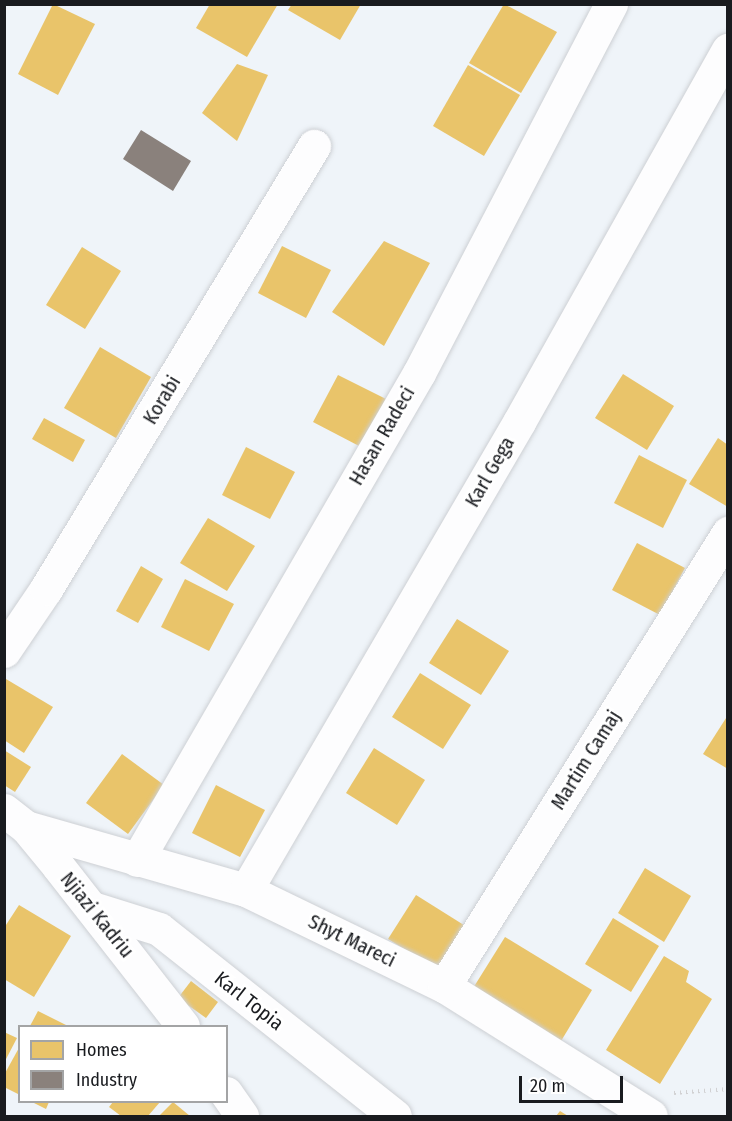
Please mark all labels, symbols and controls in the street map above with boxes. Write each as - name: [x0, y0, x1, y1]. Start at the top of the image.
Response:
- street label: Korabi: [138, 371, 186, 429]
- street label: Hasan Radeci: [344, 382, 420, 490]
- street label: Karl Gega: [460, 433, 520, 511]
- street label: Martim Camaj: [546, 706, 626, 814]
- street label: Njiazi Kadriu: [55, 867, 139, 963]
- street label: Shyt Mareci: [304, 910, 400, 972]
- street label: Karl Topia: [210, 966, 288, 1036]
- legend: [18, 1025, 228, 1103]
- text: Homes: [76, 1039, 127, 1061]
- scale bar: [522, 1064, 626, 1102]
- text: Industry: [76, 1069, 137, 1091]
- text: 20 m: [530, 1075, 565, 1097]

